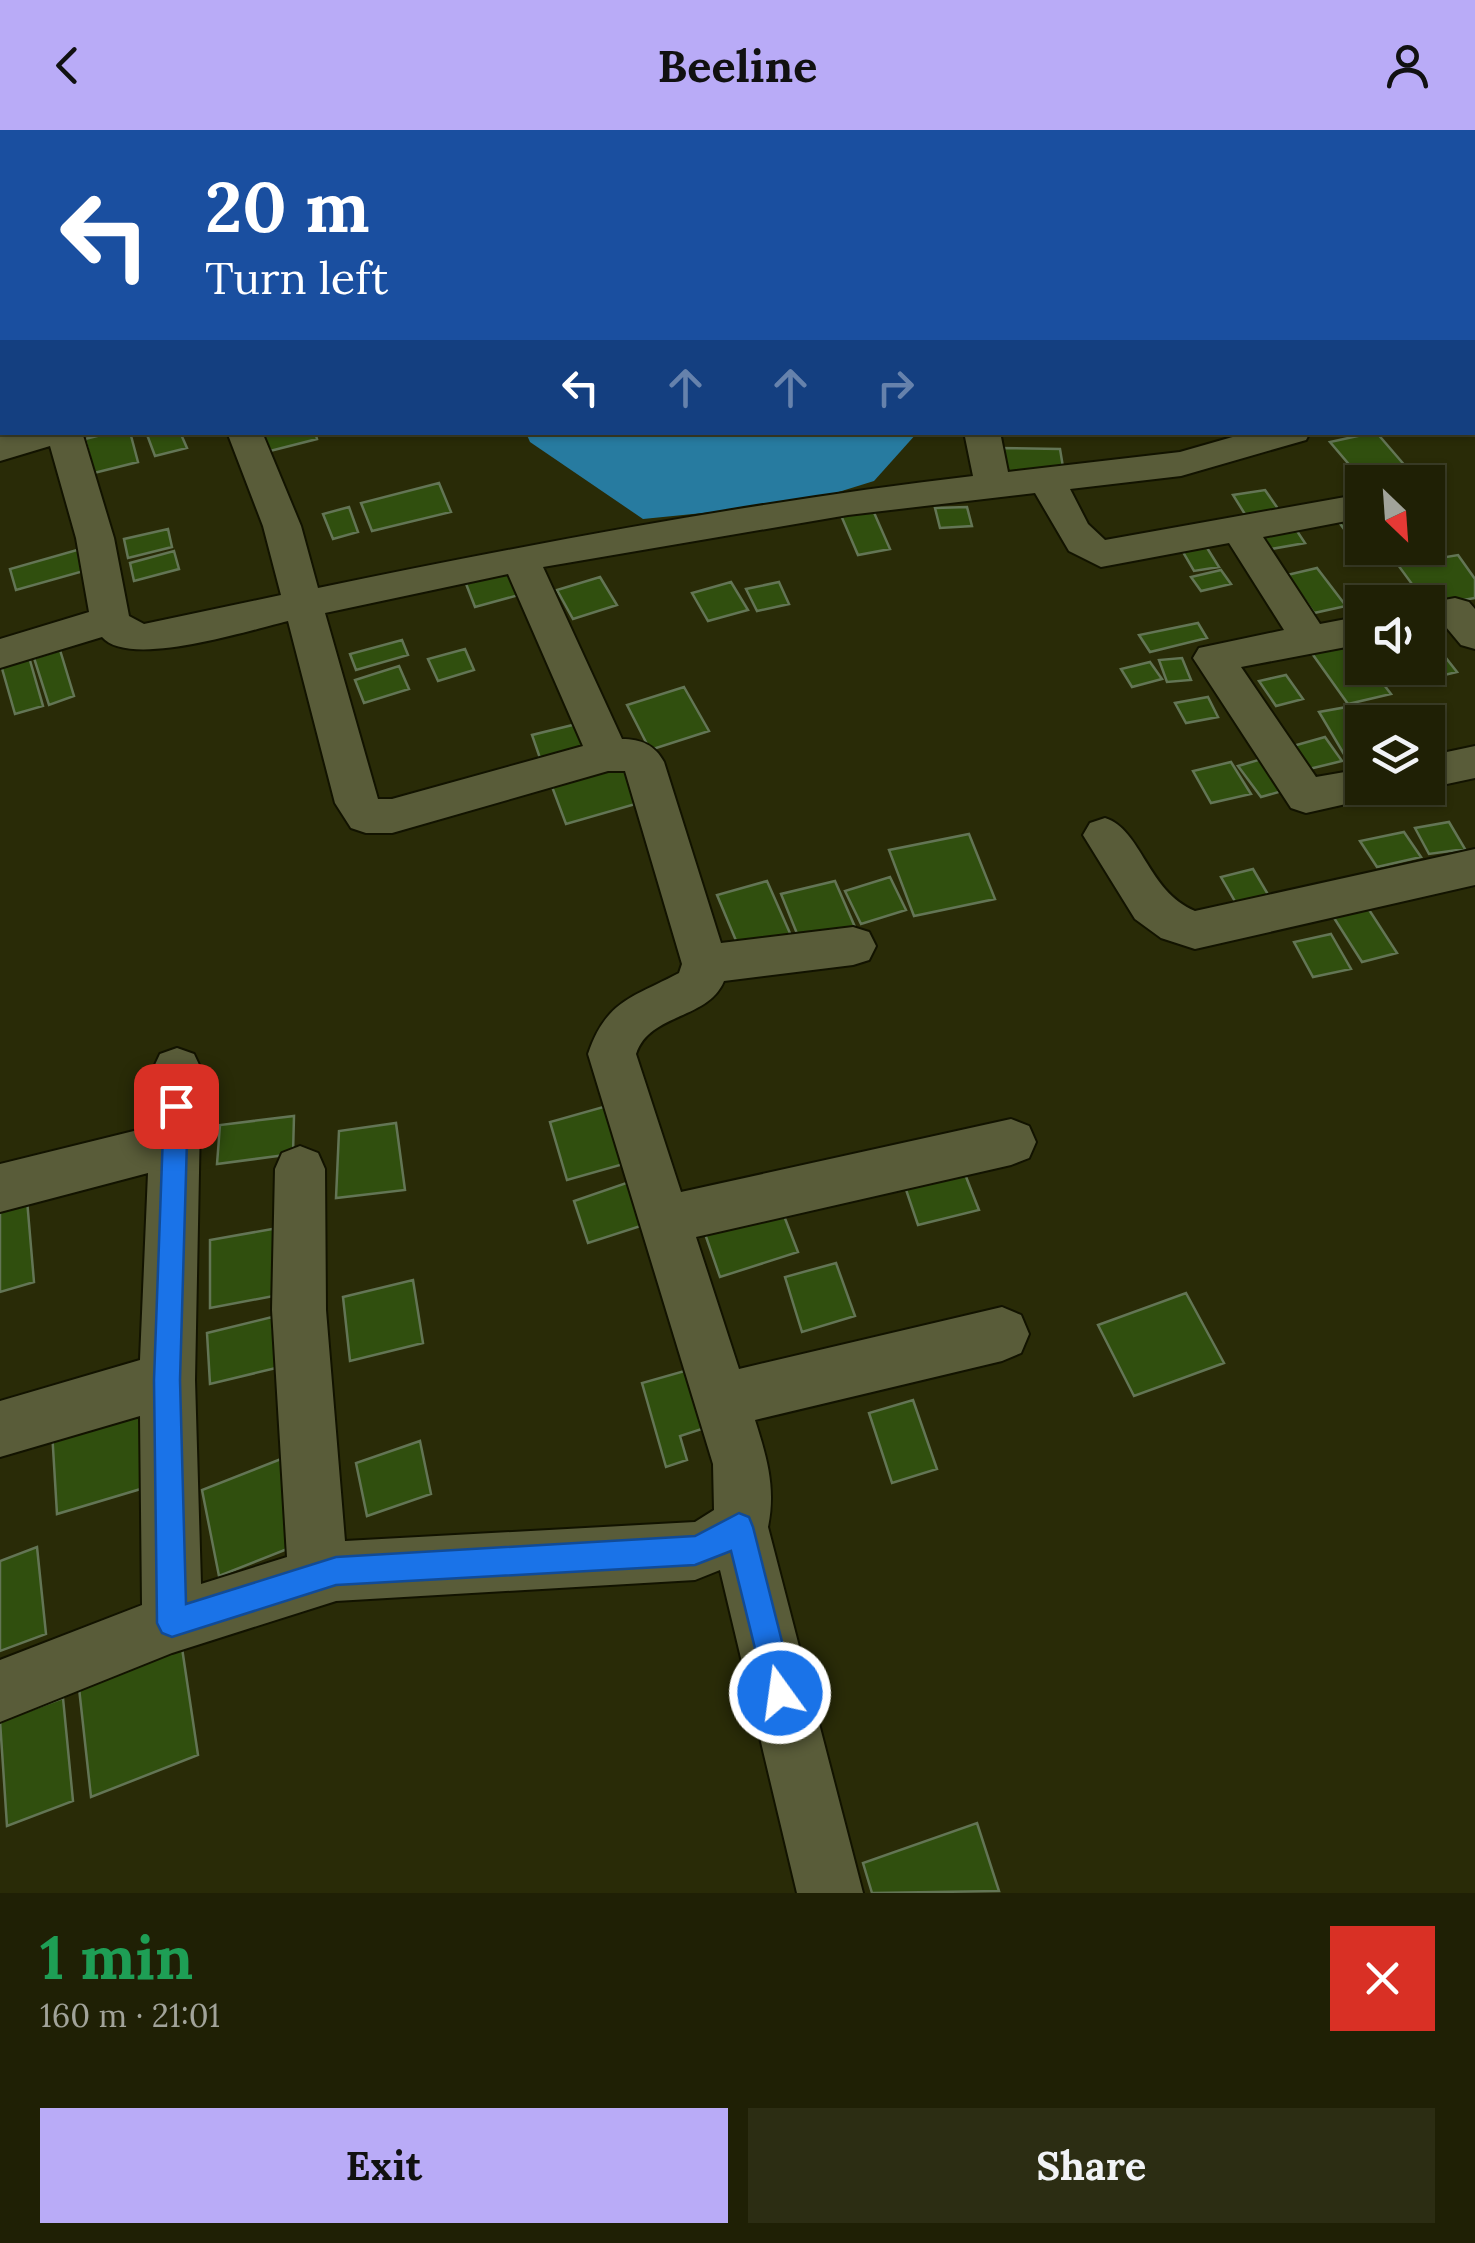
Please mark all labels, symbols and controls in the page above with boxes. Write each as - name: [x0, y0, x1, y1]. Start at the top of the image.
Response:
- text: Beeline: [658, 37, 817, 94]
- icon: back: [40, 38, 95, 93]
- icon: person: [1380, 38, 1435, 93]
- text: 20 m: [205, 162, 370, 251]
- icon: left: [40, 170, 170, 300]
- text: Turn left: [205, 249, 388, 306]
- icon: left: [553, 360, 608, 415]
- icon: ahead: [658, 360, 713, 415]
- icon: ahead: [763, 360, 818, 415]
- icon: right: [868, 360, 923, 415]
- north arrow: [1345, 465, 1445, 565]
- map controls: [1345, 465, 1445, 805]
- button: sound: [1345, 585, 1445, 685]
- button: layers: [1345, 705, 1445, 805]
- pin: [134, 1064, 219, 1149]
- icon: arrive: [149, 1079, 204, 1134]
- position arrow: [728, 1641, 832, 1745]
- text: 1 min: [40, 1919, 193, 1995]
- button: close: [1330, 1926, 1435, 2031]
- text: 160 m · 21:01: [40, 1995, 220, 2036]
- button: Exit: [40, 2108, 728, 2223]
- button: Share: [748, 2108, 1435, 2223]

